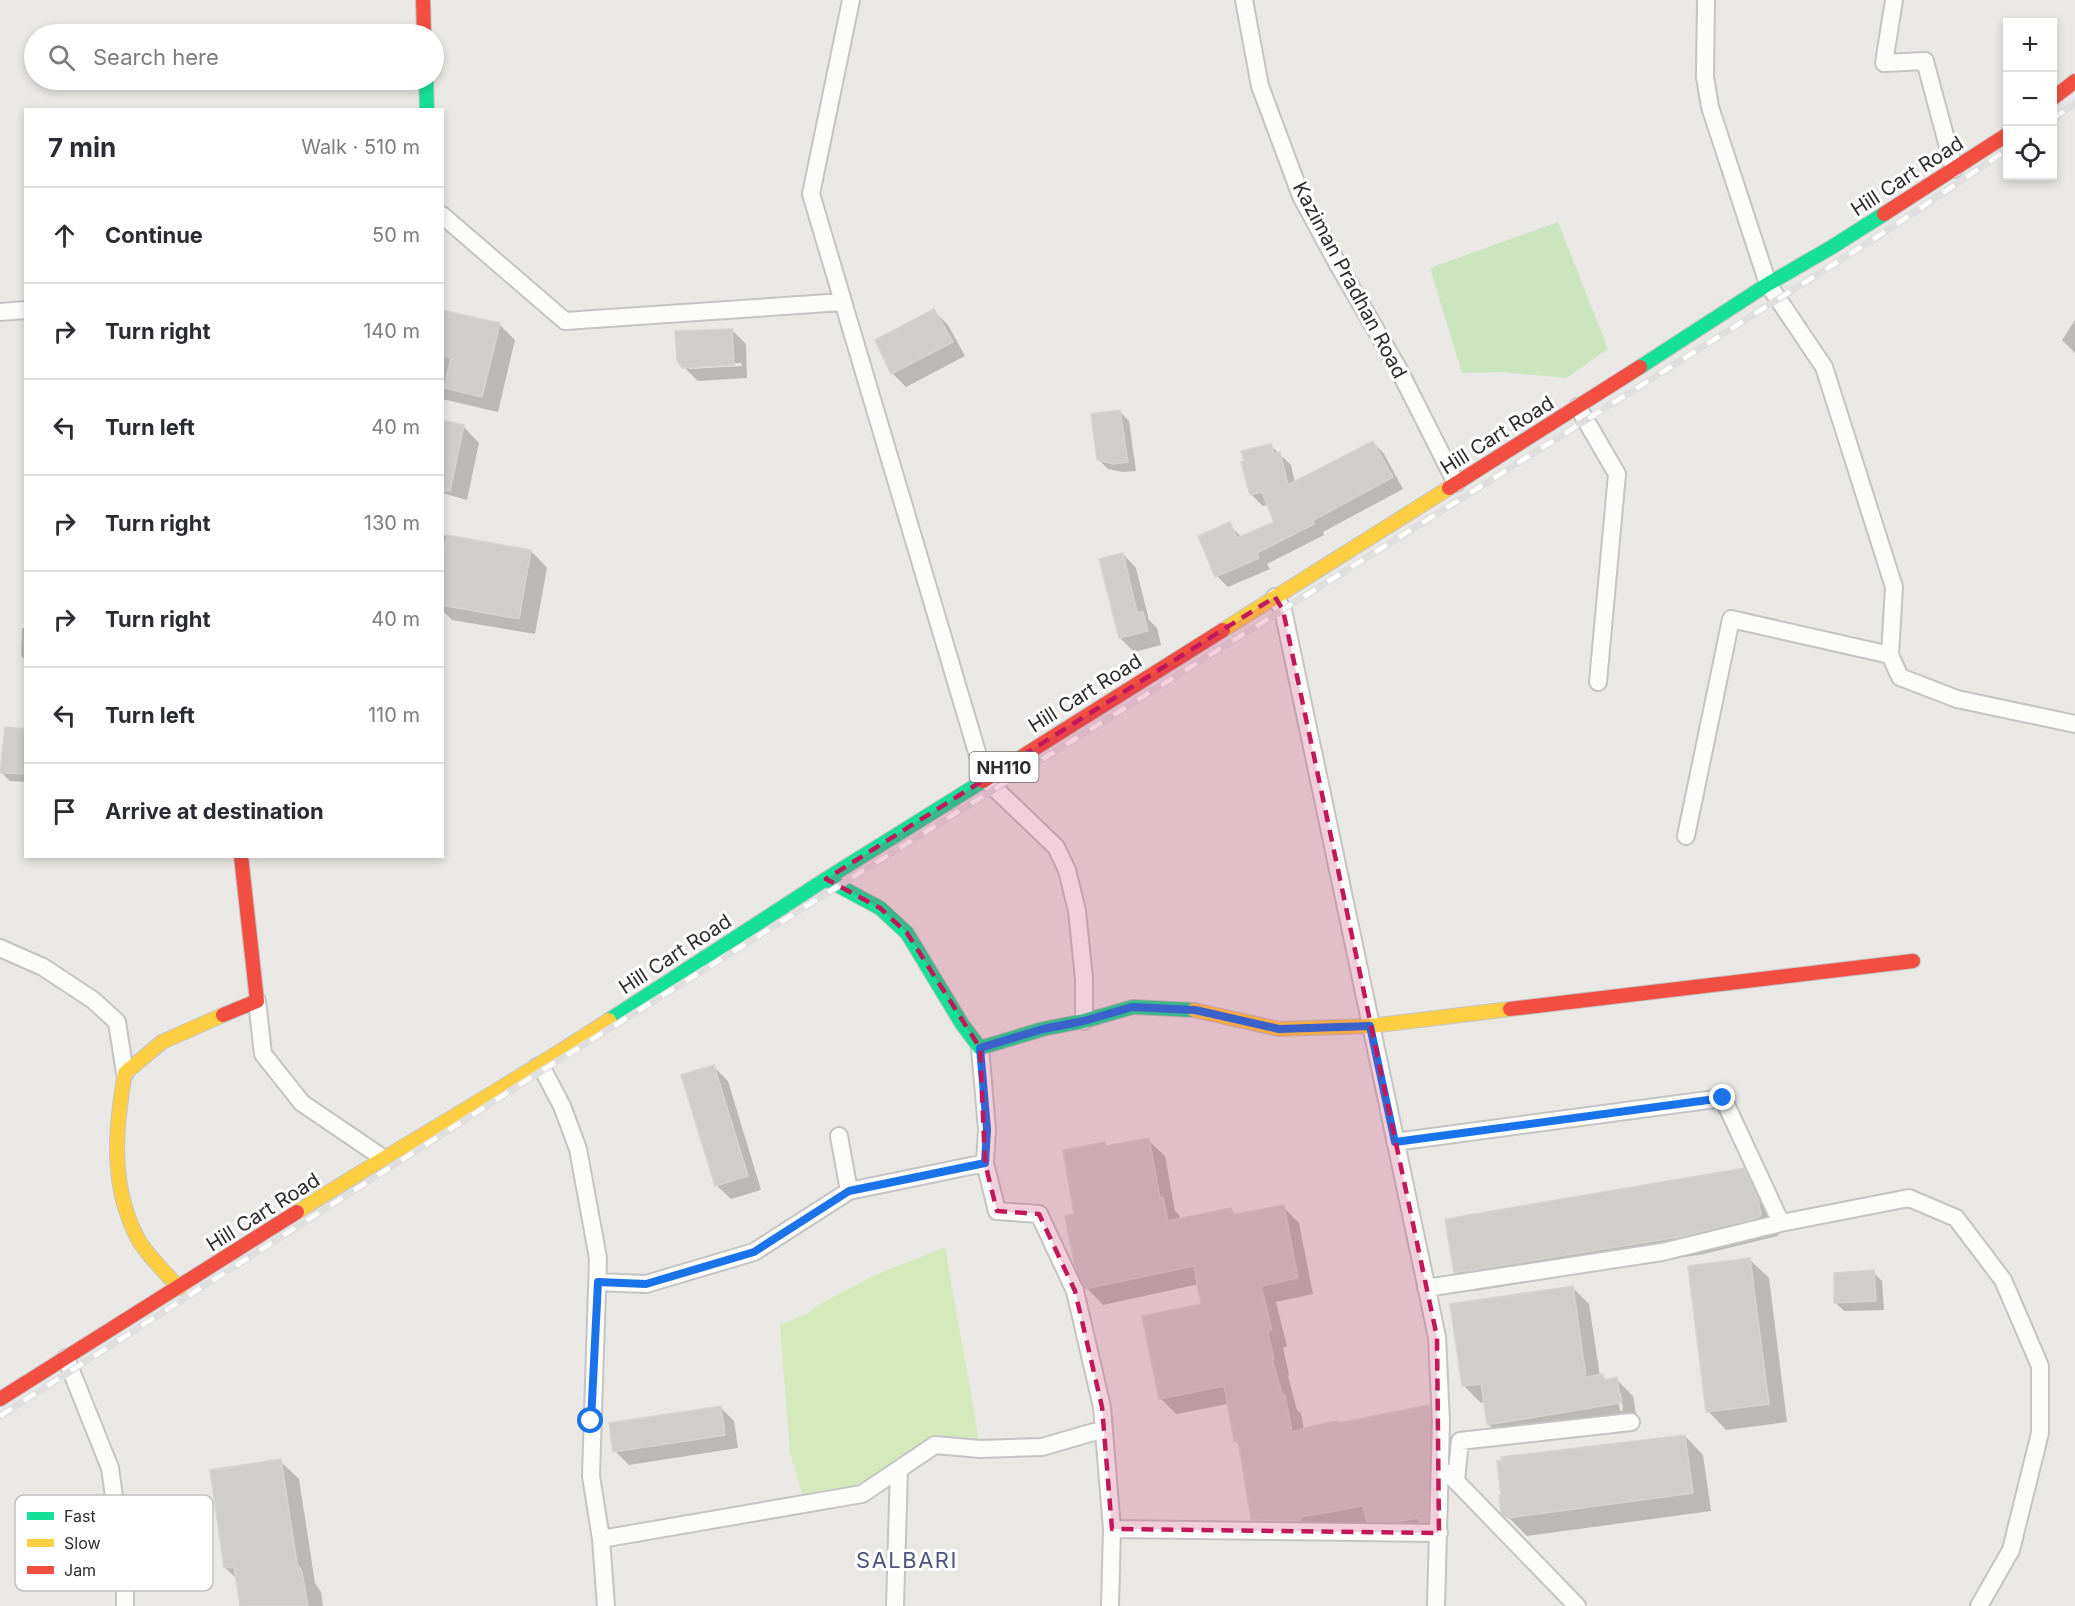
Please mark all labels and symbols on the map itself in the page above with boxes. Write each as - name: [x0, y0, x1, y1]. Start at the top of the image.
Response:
- street label: Hill Cart Road: [1846, 131, 1968, 221]
- street label: Kaziman Pradhan Road: [1288, 178, 1412, 382]
- street label: Hill Cart Road: [1436, 391, 1558, 479]
- street label: Hill Cart Road: [1024, 649, 1146, 737]
- road number: NH110: [970, 752, 1038, 782]
- street label: Hill Cart Road: [614, 909, 736, 999]
- route end: [1709, 1084, 1735, 1110]
- street label: Hill Cart Road: [202, 1168, 324, 1256]
- route start: [577, 1407, 603, 1433]
- legend: [15, 1495, 213, 1591]
- text: Fast: [64, 1506, 96, 1526]
- text: Slow: [64, 1533, 101, 1553]
- district label: SALBARI: [856, 1547, 958, 1573]
- text: Jam: [64, 1560, 96, 1580]

